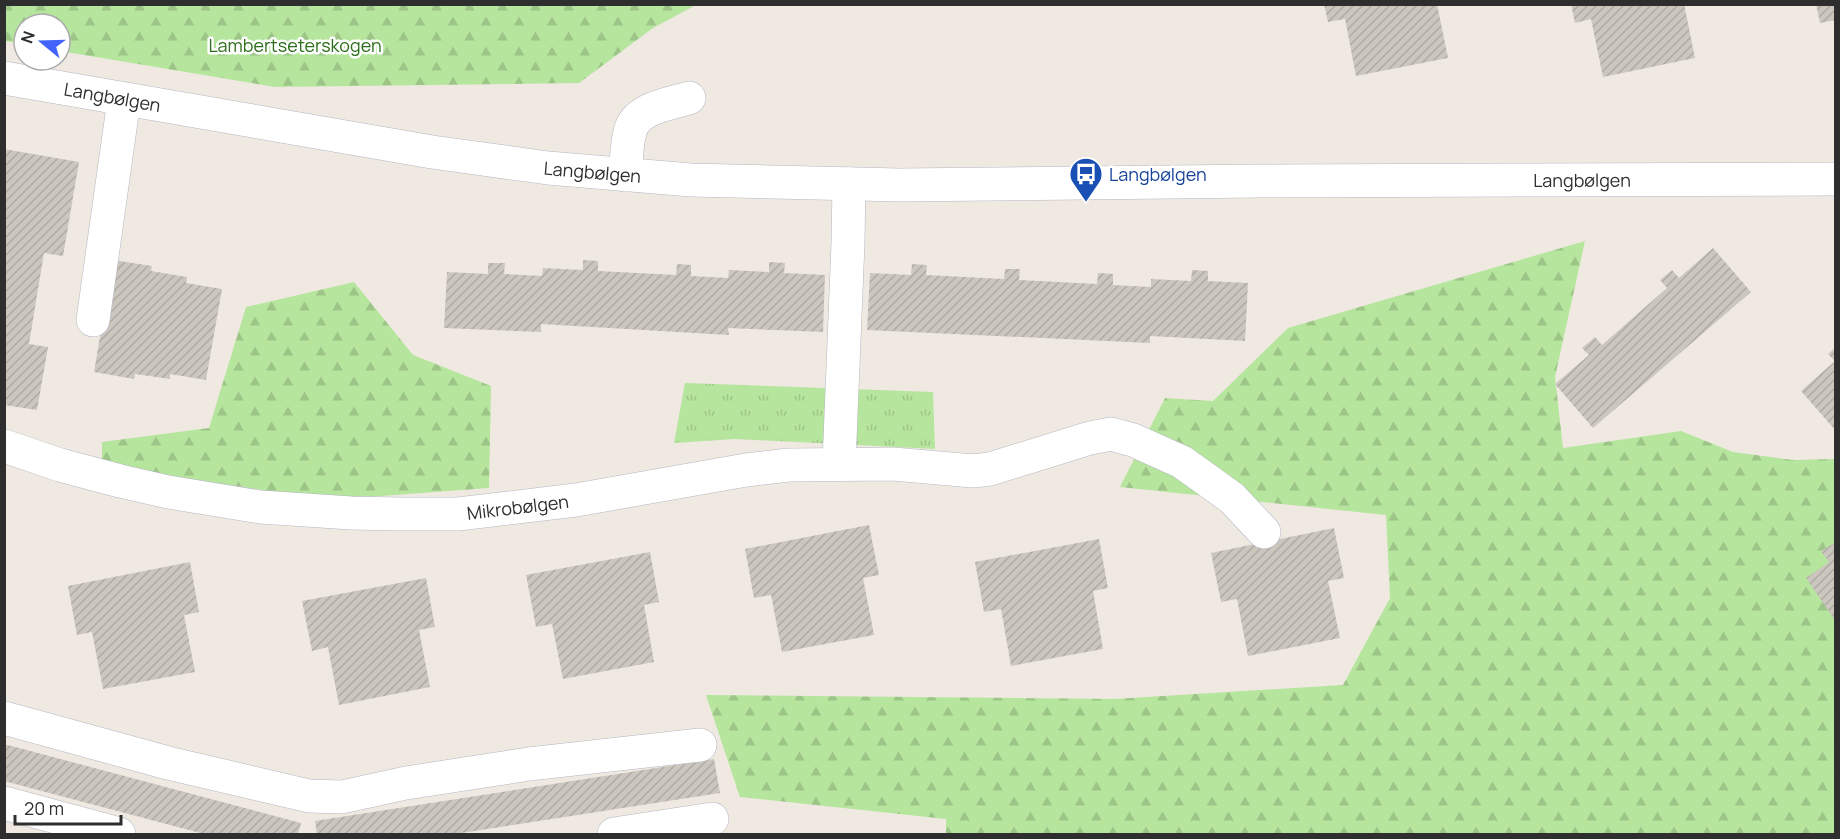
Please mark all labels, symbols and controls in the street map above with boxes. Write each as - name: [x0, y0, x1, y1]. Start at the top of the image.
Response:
- north arrow: [12, 12, 72, 72]
- text: N: [16, 28, 40, 46]
- park label: Lambertseterskogen: [208, 33, 382, 57]
- street label: Langbølgen: [62, 77, 163, 117]
- street label: Langbølgen: [543, 156, 642, 188]
- bus stop icon: Langbølgen: [1068, 156, 1104, 203]
- place label: Langbølgen: [1109, 162, 1207, 186]
- street label: Langbølgen: [1533, 168, 1631, 192]
- street label: Mikrobølgen: [465, 489, 570, 525]
- scale bar: [15, 788, 122, 826]
- text: 20 m: [24, 796, 64, 820]

